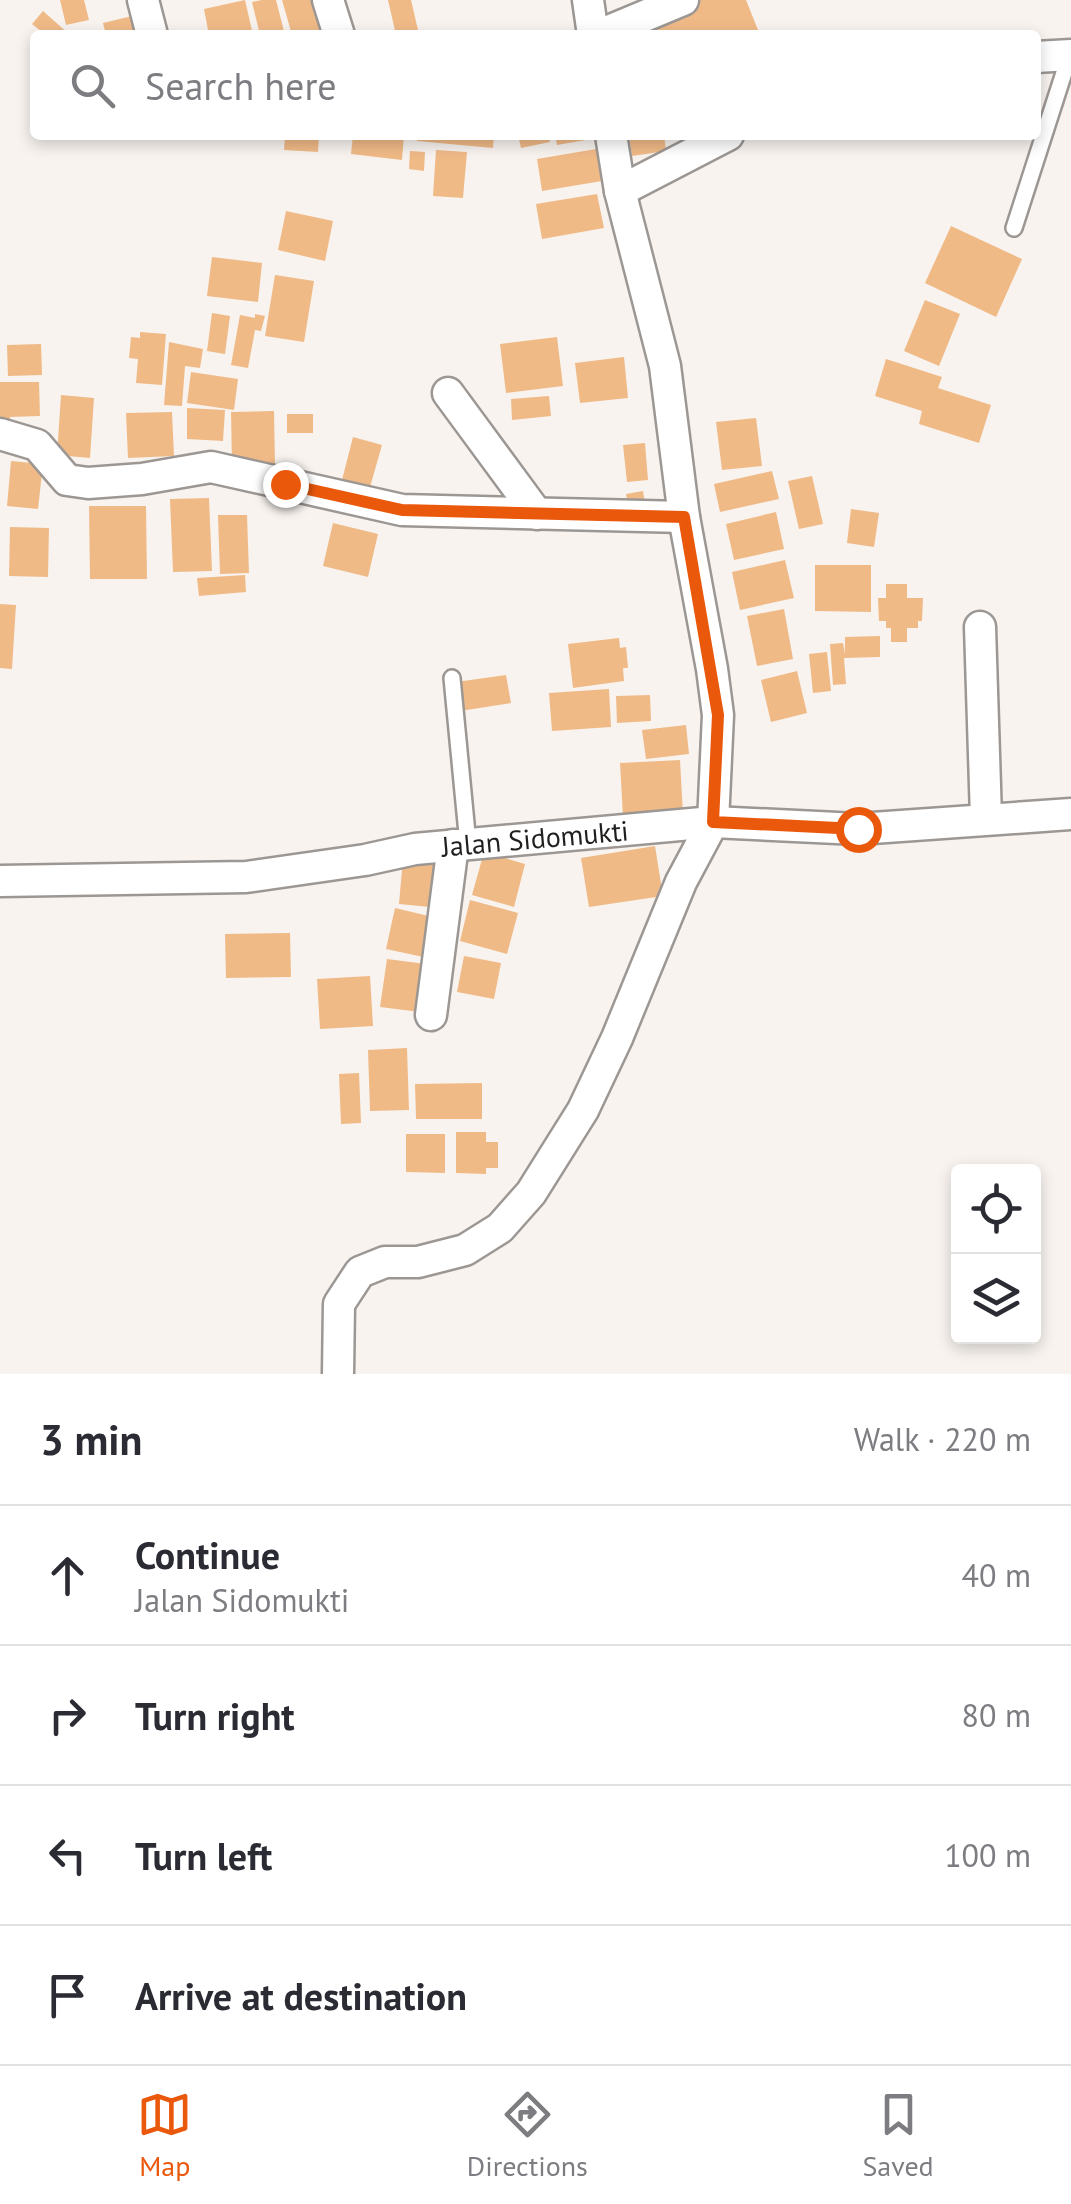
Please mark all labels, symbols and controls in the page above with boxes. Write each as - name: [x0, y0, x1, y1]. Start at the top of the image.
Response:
- search box: [30, 30, 1041, 140]
- icon: search: [65, 58, 120, 113]
- text: Search here: [145, 61, 337, 110]
- route end: [263, 462, 309, 508]
- route start: [836, 807, 882, 853]
- street label: Jalan Sidomukti: [439, 811, 630, 865]
- map controls: [951, 1164, 1041, 1344]
- button: locate: [951, 1164, 1041, 1254]
- button: layers: [951, 1254, 1041, 1344]
- text: 3 min: [40, 1412, 142, 1467]
- text: Walk · 220 m: [854, 1418, 1031, 1460]
- text: Continue: [135, 1530, 280, 1579]
- icon: ahead: [40, 1548, 95, 1603]
- text: 40 m: [962, 1554, 1031, 1596]
- text: Jalan Sidomukti: [135, 1579, 349, 1621]
- icon: right: [40, 1688, 95, 1743]
- text: Turn right: [135, 1691, 295, 1740]
- text: 80 m: [962, 1694, 1031, 1736]
- icon: left: [40, 1828, 95, 1883]
- text: Turn left: [135, 1831, 272, 1880]
- text: 100 m: [944, 1834, 1031, 1876]
- icon: arrive: [40, 1968, 95, 2023]
- text: Arrive at destination: [135, 1971, 467, 2020]
- tab: Map: [137, 2087, 192, 2184]
- tab: Directions: [467, 2087, 588, 2184]
- tab: Saved: [862, 2087, 934, 2184]

